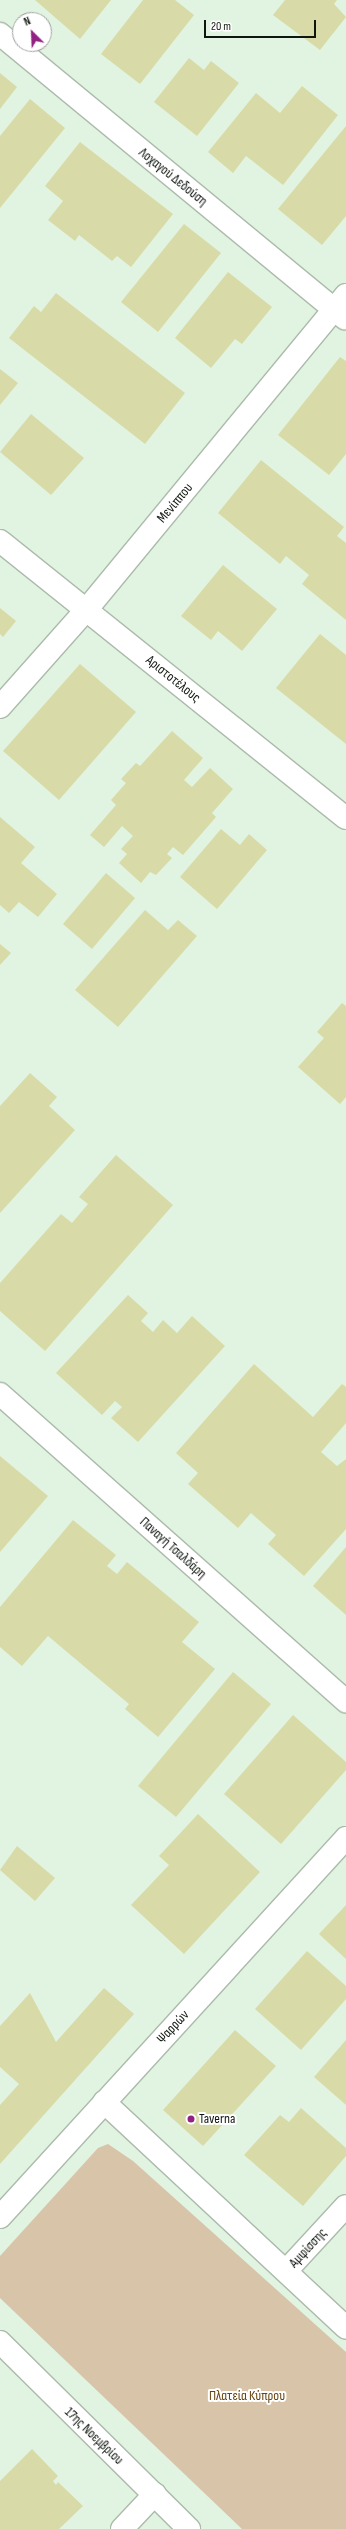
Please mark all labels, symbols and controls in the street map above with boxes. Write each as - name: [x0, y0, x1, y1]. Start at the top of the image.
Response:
- north arrow: [12, 12, 52, 52]
- scale bar: [206, 12, 318, 38]
- text: N: [22, 14, 33, 29]
- text: 20 m: [211, 19, 231, 34]
- street label: Λοχαγού Δεδούση: [135, 144, 211, 210]
- street label: Μενίππου: [154, 480, 196, 526]
- street label: Αριστοτέλους: [142, 652, 204, 706]
- street label: Παναγή Τσαλδάρη: [136, 1514, 210, 1582]
- street label: Ψαρρών: [153, 2007, 193, 2047]
- place label: Taverna: [199, 2111, 235, 2127]
- marker: Taverna: [186, 2114, 196, 2124]
- street label: Αμφίσσης: [286, 2225, 330, 2271]
- park label: Πλατεία Κύπρου: [209, 2388, 285, 2404]
- street label: 17ης Νοεμβρίου: [61, 2404, 127, 2468]

